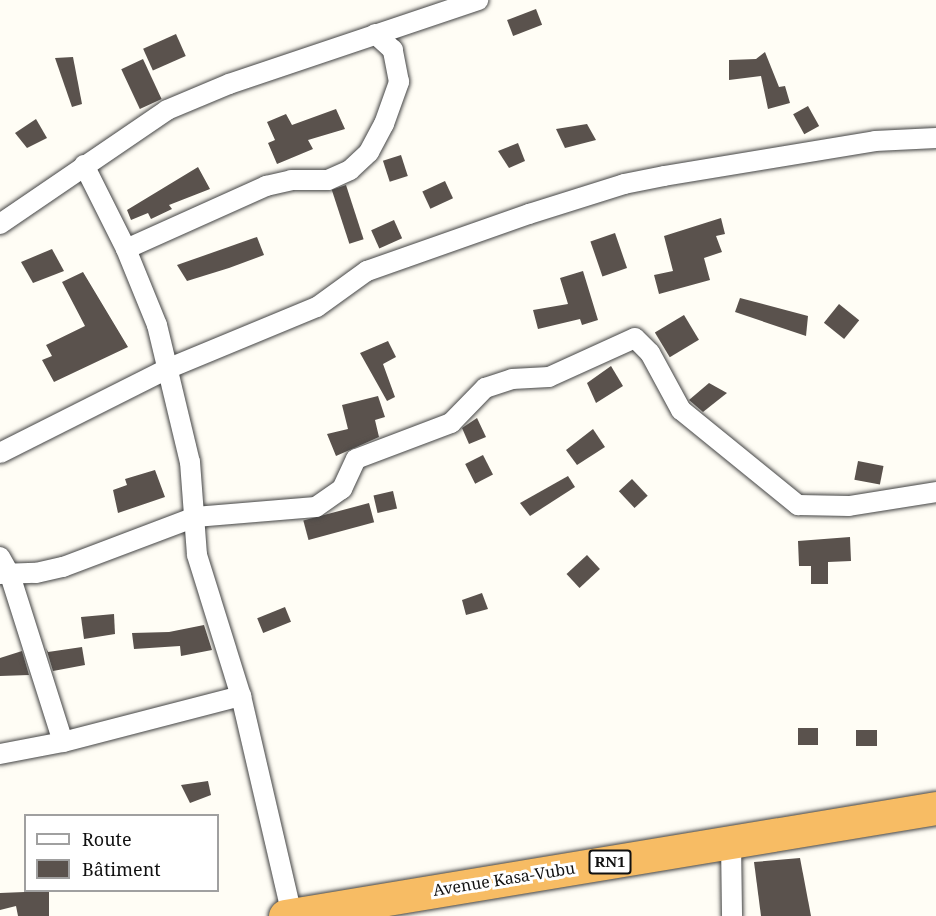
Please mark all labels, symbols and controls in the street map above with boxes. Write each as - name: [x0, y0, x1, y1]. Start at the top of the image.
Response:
- legend: [24, 814, 219, 892]
- text: Route: [82, 827, 132, 851]
- road number: RN1: [588, 850, 632, 874]
- text: Bâtiment: [82, 857, 161, 881]
- street label: Avenue Kasa-Vubu: [432, 858, 576, 900]

